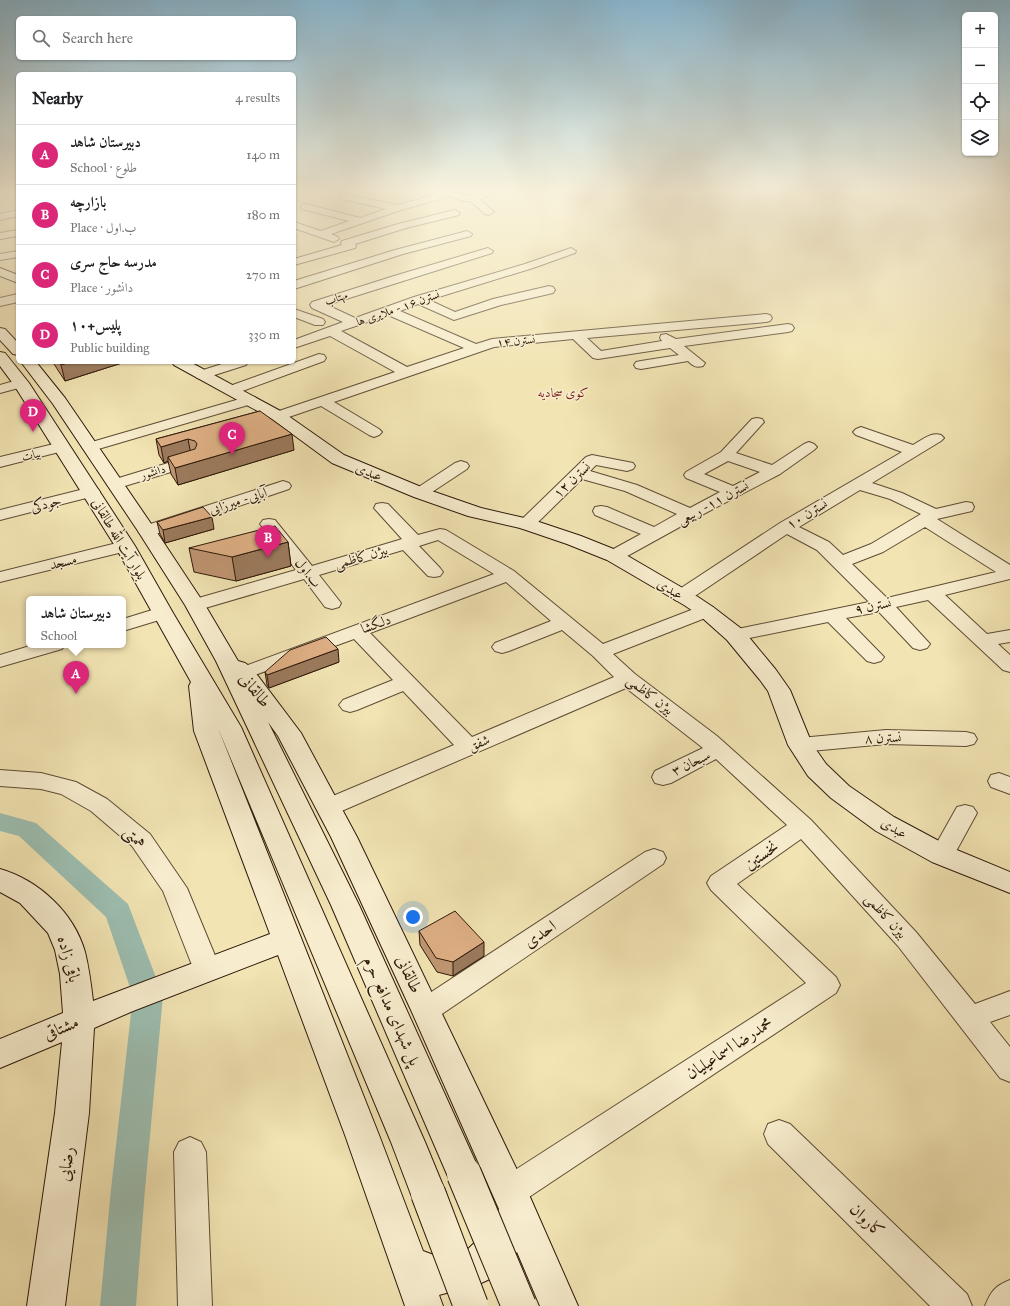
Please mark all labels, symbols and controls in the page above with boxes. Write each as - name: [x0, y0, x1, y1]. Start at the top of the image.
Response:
- map controls: [962, 12, 998, 156]
- button: +: [962, 12, 998, 48]
- search box: [16, 16, 296, 60]
- icon: search: [30, 27, 52, 49]
- text: Search here: [62, 29, 133, 47]
- button: −: [962, 48, 998, 84]
- button: locate: [962, 84, 998, 120]
- text: Nearby: [32, 88, 83, 109]
- text: 4 results: [235, 90, 280, 106]
- button: layers: [962, 120, 998, 156]
- text: دبیرستان شاهد: [70, 133, 141, 151]
- text: A: [41, 147, 49, 163]
- text: 140 m: [246, 147, 280, 163]
- text: School · طلوع: [70, 160, 137, 176]
- text: بازارچه: [70, 193, 106, 211]
- text: B: [41, 207, 49, 223]
- text: 180 m: [247, 207, 280, 223]
- text: Place · ب.اول: [70, 220, 136, 236]
- text: مدرسه حاج سری: [70, 253, 157, 271]
- text: C: [41, 267, 49, 283]
- text: 270 m: [246, 267, 280, 283]
- text: Place · دانشور: [70, 280, 133, 296]
- street label: نسترن ۱۶ - ملایری ها: [354, 287, 442, 329]
- street label: مهتاب: [323, 288, 350, 309]
- text: پلیس+۱۰: [70, 316, 121, 334]
- text: D: [40, 327, 50, 343]
- text: 330 m: [248, 327, 280, 343]
- street label: نسترن ۱۴: [496, 332, 536, 350]
- text: Public building: [70, 340, 149, 356]
- district label: کوی سجادیه: [537, 385, 589, 401]
- pin: D: [20, 399, 46, 432]
- pin: C: [219, 422, 245, 455]
- street label: بیات: [20, 446, 42, 464]
- street label: نسترن ۱۲: [550, 458, 594, 502]
- street label: عبدی: [353, 459, 385, 485]
- street label: دانشور: [138, 462, 167, 483]
- street label: نسترن ۱۱- ربیعی: [674, 477, 752, 530]
- street label: آبایی- میرزایی: [207, 483, 271, 519]
- street label: جودکی: [29, 491, 63, 516]
- street label: بلوار آیت الله طالقانی: [88, 494, 153, 583]
- street label: نسترن ۱۰: [783, 495, 831, 533]
- pin: B: [255, 525, 281, 558]
- street label: بیژن کاظمی: [332, 541, 390, 574]
- street label: مسجد: [48, 550, 78, 574]
- street label: ب.اول: [291, 555, 325, 591]
- street label: عبدی: [654, 575, 686, 603]
- street label: نسترن ۹: [853, 594, 893, 618]
- popup: [26, 596, 126, 648]
- text: دبیرستان شاهد: [40, 604, 112, 622]
- street label: دلگشا: [358, 610, 393, 637]
- text: School: [40, 628, 77, 644]
- pin: A: [63, 661, 89, 694]
- street label: طالقانی: [234, 668, 276, 712]
- street label: بیژن کاظمی: [623, 671, 677, 720]
- street label: نسترن ۸: [864, 729, 902, 747]
- street label: شفق: [466, 731, 492, 755]
- street label: سبحان ۳: [669, 746, 713, 780]
- street label: عبدی: [878, 814, 910, 842]
- street label: همتی: [118, 821, 151, 854]
- street label: نخستین: [740, 836, 783, 874]
- street label: بیژن کاظمی: [861, 890, 911, 943]
- your location: [403, 907, 423, 927]
- street label: احدی: [520, 915, 561, 952]
- street label: باقی زاده: [53, 933, 85, 985]
- street label: طالقانی: [391, 952, 427, 996]
- street label: پل شهدای مدافع حرم: [354, 953, 426, 1072]
- street label: مشتاقی: [40, 1011, 82, 1045]
- street label: محمدرضا اسماعیلیان: [682, 1012, 777, 1084]
- street label: رضایی: [53, 1145, 80, 1183]
- street label: کاروان: [845, 1198, 889, 1242]

